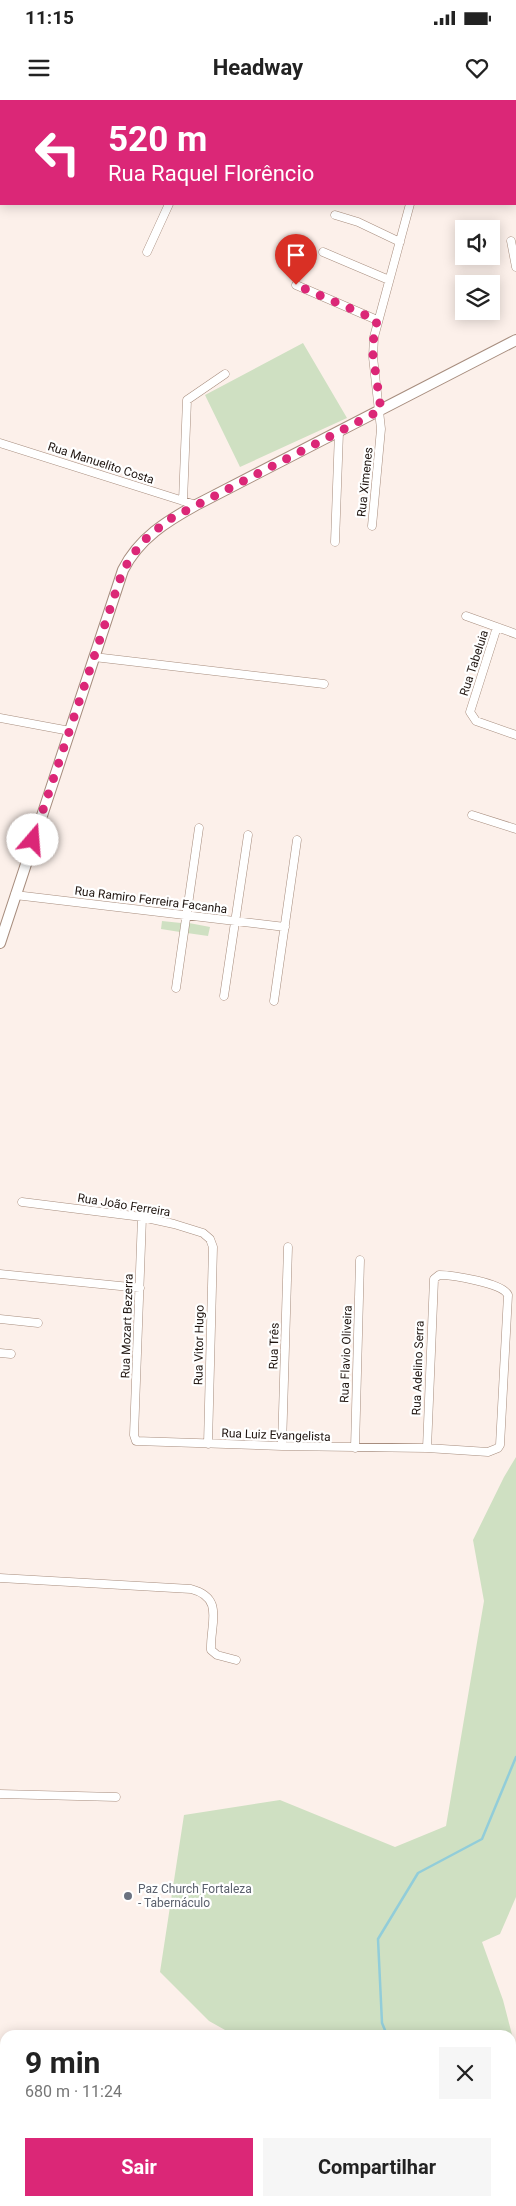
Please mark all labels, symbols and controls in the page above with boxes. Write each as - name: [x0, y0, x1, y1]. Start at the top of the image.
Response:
- text: 11:15: [25, 6, 74, 29]
- icon: menu: [25, 54, 53, 82]
- icon: heart: [463, 54, 491, 82]
- text: Headway: [213, 55, 303, 80]
- text: 520 m: [108, 119, 207, 160]
- icon: left: [25, 120, 90, 185]
- text: Rua Raquel Florêncio: [108, 161, 314, 186]
- map controls: [455, 220, 500, 320]
- button: sound: [455, 220, 500, 265]
- pin: [275, 234, 317, 285]
- icon: arrive: [282, 241, 310, 269]
- button: layers: [455, 275, 500, 320]
- street label: Rua Manuelito Costa: [46, 439, 156, 487]
- street label: Rua Ximenes: [354, 446, 376, 518]
- street label: Rua Tabeluia: [457, 628, 491, 698]
- position arrow: [6, 813, 58, 865]
- street label: Rua Ramiro Ferreira Facanha: [74, 884, 228, 916]
- street label: Rua João Ferreira: [77, 1191, 171, 1219]
- street label: Rua Mozart Bezerra: [118, 1273, 136, 1379]
- street label: Rua Vitor Hugo: [191, 1304, 207, 1385]
- street label: Rua Flavio Oliveira: [337, 1305, 355, 1403]
- street label: Rua Adelino Serra: [409, 1320, 427, 1416]
- street label: Rua Três: [266, 1323, 282, 1369]
- street label: Rua Luiz Evangelista: [221, 1426, 331, 1444]
- place label: Paz Church Fortaleza - Tabernáculo: [138, 1882, 252, 1910]
- marker: Paz Church Fortaleza - Tabernáculo: [122, 1890, 134, 1902]
- text: 9 min: [25, 2045, 100, 2080]
- button: close: [439, 2047, 491, 2099]
- text: 680 m · 11:24: [25, 2082, 122, 2101]
- button: Sair: [25, 2138, 253, 2196]
- button: Compartilhar: [263, 2138, 491, 2196]

